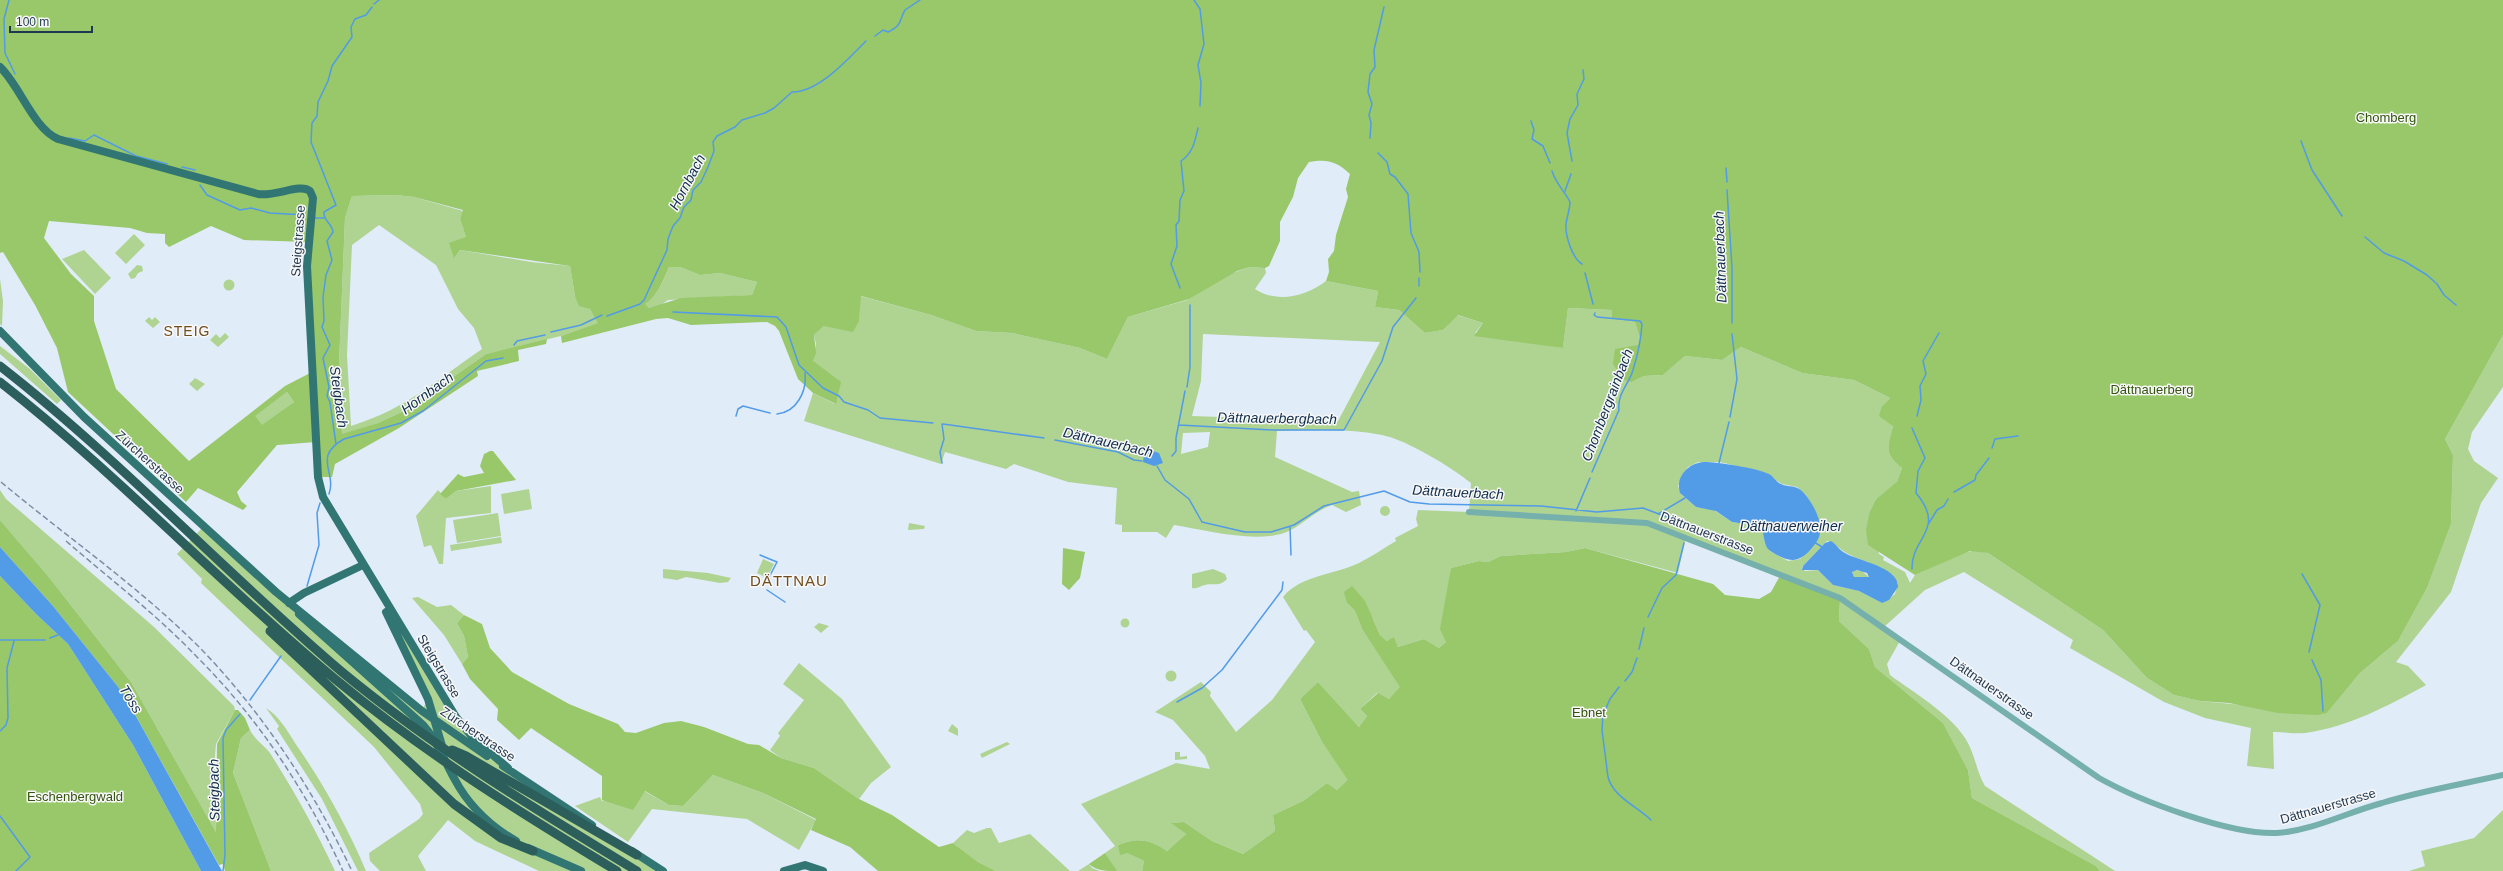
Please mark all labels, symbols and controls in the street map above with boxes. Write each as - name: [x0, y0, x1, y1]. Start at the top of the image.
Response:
- scale bar: [10, 8, 92, 34]
- text: 100 m: [16, 15, 49, 29]
- park label: Chomberg: [2356, 110, 2416, 125]
- water label: Hornbach: [666, 151, 708, 213]
- street label: Steigstrasse: [288, 205, 308, 277]
- water label: Dättnauerbach: [1710, 211, 1730, 303]
- district label: STEIG: [163, 323, 211, 339]
- water label: Chombergrainbach: [1578, 346, 1636, 463]
- water label: Steigbach: [327, 365, 351, 429]
- water label: Hornbach: [398, 369, 456, 417]
- park label: Dättnauerberg: [2110, 382, 2194, 397]
- water label: Dättnauerbergbach: [1217, 409, 1337, 427]
- water label: Dättnauerbach: [1061, 424, 1155, 460]
- street label: Zürcherstrasse: [113, 427, 187, 497]
- water label: Dättnauerbach: [1412, 482, 1504, 502]
- street label: Dättnauerstrasse: [1658, 508, 1756, 558]
- water label: Dättnauerweiher: [1740, 518, 1844, 534]
- district label: DÄTTNAU: [750, 572, 828, 589]
- street label: Steigstrasse: [414, 631, 464, 701]
- street label: Dättnauerstrasse: [1947, 653, 2037, 723]
- water label: Töss: [116, 682, 146, 716]
- street label: Zürcherstrasse: [438, 704, 518, 764]
- park label: Ebnet: [1572, 705, 1606, 720]
- water label: Steigbach: [205, 759, 223, 821]
- street label: Dättnauerstrasse: [2278, 785, 2378, 827]
- park label: Eschenbergwald: [27, 789, 123, 804]

